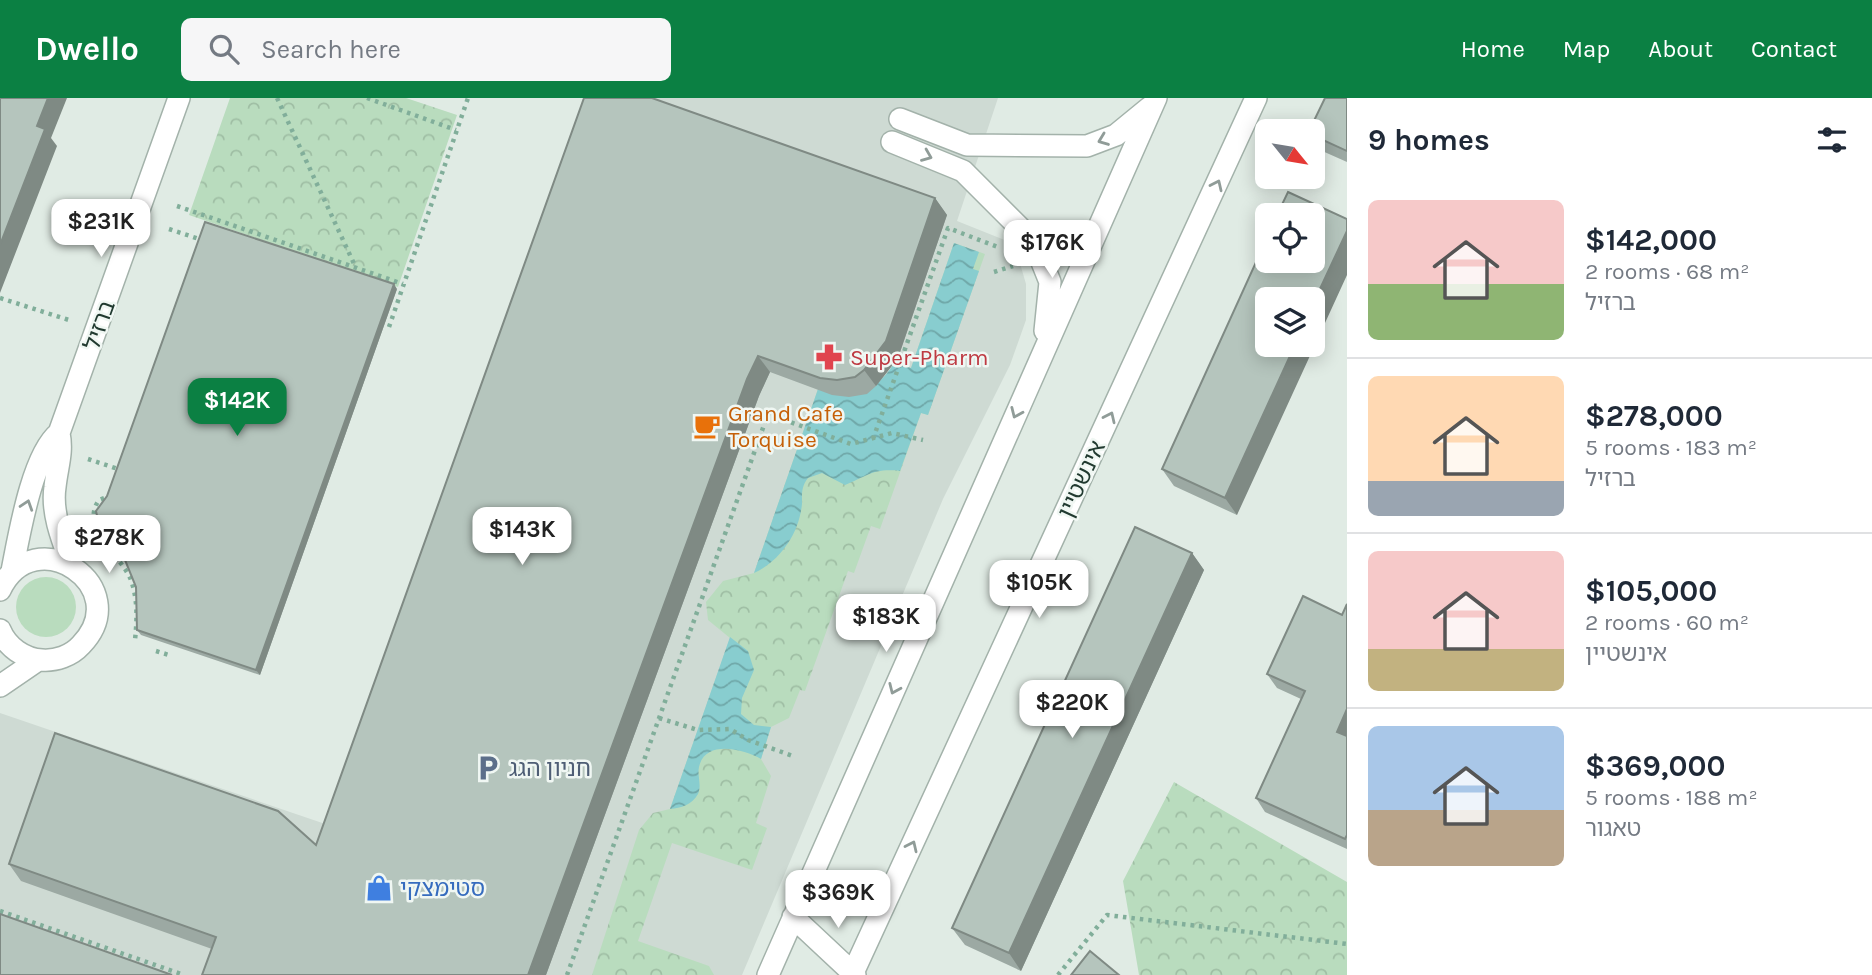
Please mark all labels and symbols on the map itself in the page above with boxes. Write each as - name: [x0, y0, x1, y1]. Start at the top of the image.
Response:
- north arrow: [1255, 119, 1325, 189]
- one-way arrow: [1097, 132, 1109, 146]
- one-way arrow: [921, 148, 933, 162]
- one-way arrow: [1209, 180, 1223, 192]
- pin: $231K: [52, 200, 150, 259]
- pin: $176K: [1003, 220, 1101, 280]
- street label: ברזיל: [78, 297, 121, 354]
- pharmacy icon: Super-Pharm: [814, 342, 844, 372]
- place label: Super-Pharm: [850, 344, 989, 371]
- pin: $142K: [188, 378, 286, 438]
- place label: Grand Cafe Torquise: [728, 400, 843, 453]
- one-way arrow: [1010, 406, 1024, 418]
- cafe icon: Grand Cafe Torquise: [692, 411, 722, 441]
- one-way arrow: [1102, 412, 1116, 425]
- street label: אינשטיין: [1052, 436, 1111, 522]
- one-way arrow: [19, 499, 33, 512]
- pin: $143K: [473, 508, 571, 567]
- pin: $278K: [60, 516, 158, 575]
- pin: $105K: [990, 560, 1088, 620]
- pin: $183K: [837, 594, 935, 654]
- pin: $220K: [1023, 680, 1121, 740]
- one-way arrow: [888, 681, 902, 694]
- parking icon: חניון הגג: [473, 753, 503, 783]
- place label: חניון הגג: [509, 755, 591, 782]
- one-way arrow: [904, 841, 918, 853]
- pin: $369K: [789, 870, 887, 930]
- shop icon: סטימצקי: [364, 873, 394, 903]
- place label: סטימצקי: [400, 875, 485, 902]

